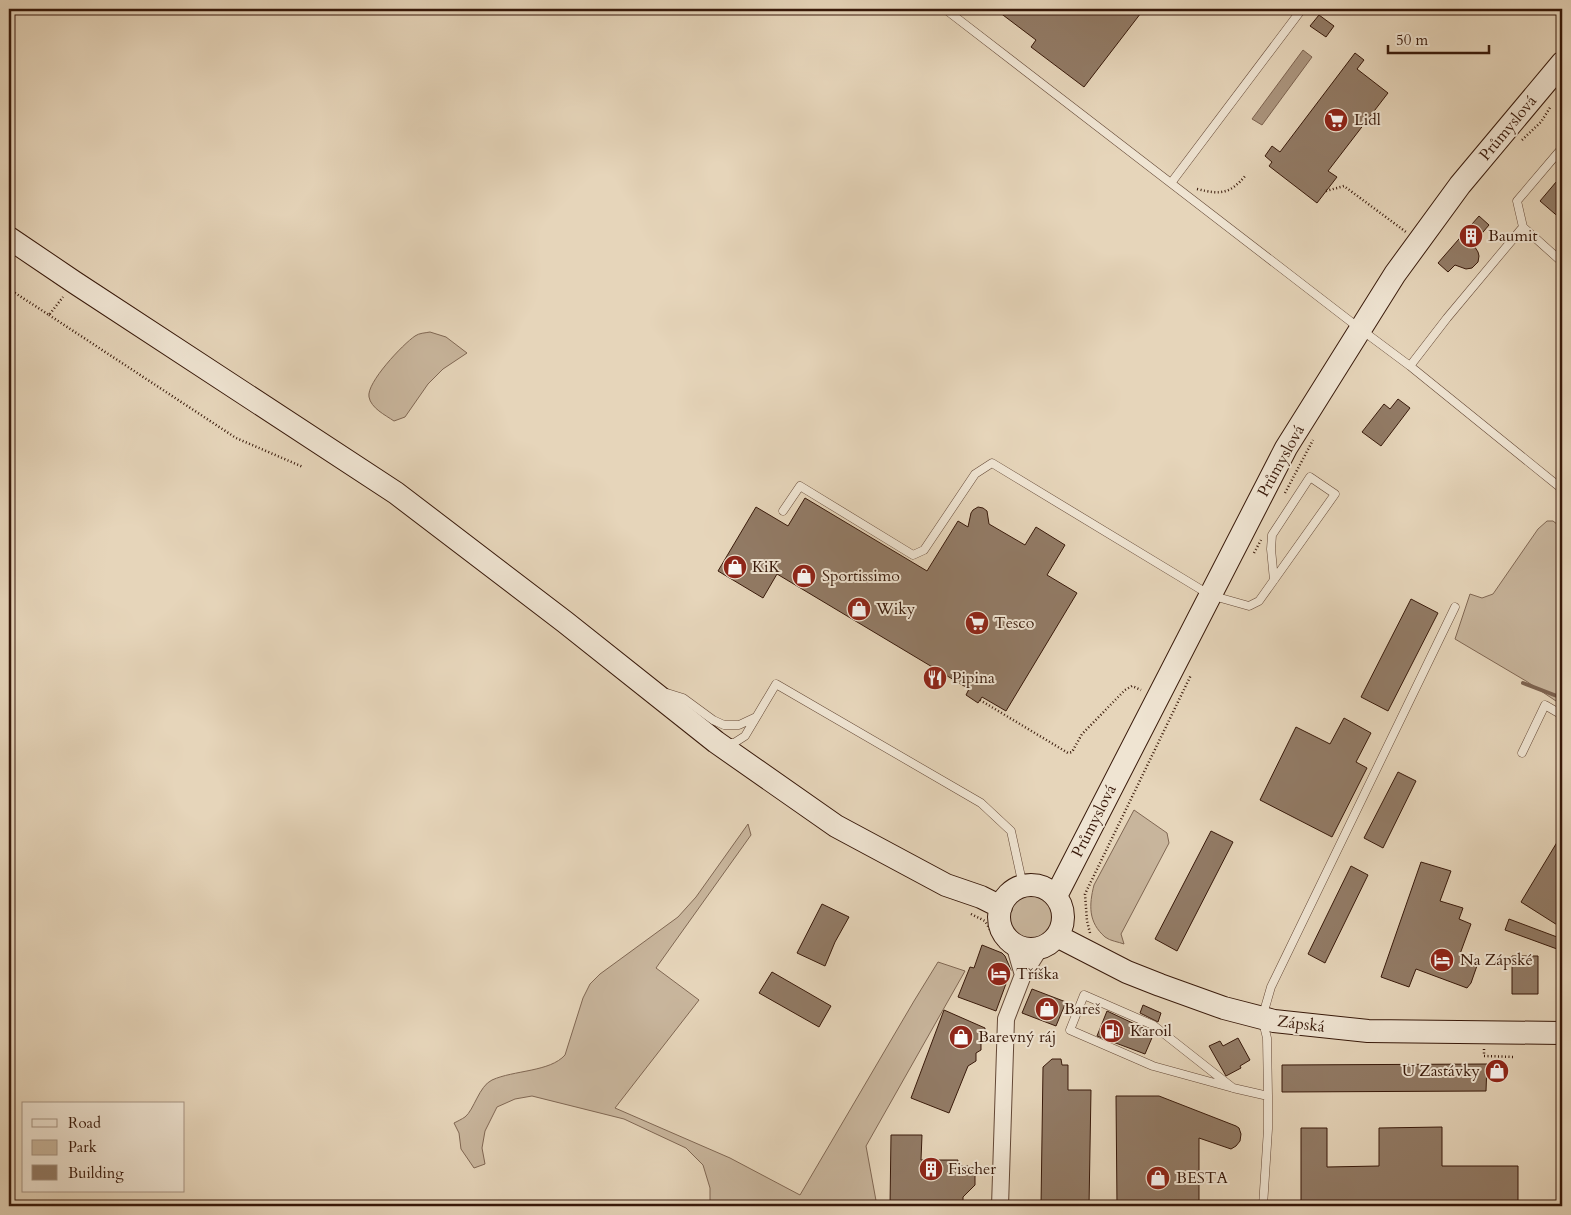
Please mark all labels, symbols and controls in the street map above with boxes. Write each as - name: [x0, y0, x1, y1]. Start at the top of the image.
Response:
- scale bar: [1388, 22, 1490, 54]
- text: 50 m: [1396, 30, 1428, 50]
- street label: Průmyslová: [1474, 91, 1542, 165]
- supermarket icon: Lidl: [1323, 107, 1349, 133]
- place label: Lidl: [1354, 109, 1381, 131]
- building icon: Baumit: [1458, 223, 1484, 249]
- place label: Baumit: [1488, 225, 1538, 247]
- street label: Průmyslová: [1252, 421, 1310, 501]
- shop icon: KiK: [722, 554, 748, 580]
- place label: KiK: [752, 556, 780, 578]
- shop icon: Sportissimo: [791, 563, 817, 589]
- place label: Sportissimo: [822, 565, 900, 587]
- shop icon: Wiky: [846, 596, 872, 622]
- place label: Wiky: [875, 598, 916, 620]
- supermarket icon: Tesco: [964, 610, 990, 636]
- place label: Tesco: [994, 612, 1035, 634]
- restaurant icon: Pipina: [922, 665, 948, 691]
- place label: Pipina: [952, 667, 995, 689]
- street label: Průmyslová: [1066, 781, 1122, 861]
- hotel icon: Na Zápské: [1429, 947, 1455, 973]
- place label: Na Zápské: [1460, 949, 1533, 971]
- hotel icon: Tříška: [986, 961, 1012, 987]
- place label: Tříška: [1016, 963, 1059, 985]
- shop icon: Bareš: [1034, 996, 1060, 1022]
- place label: Bareš: [1064, 998, 1100, 1020]
- street label: Zápská: [1276, 1010, 1326, 1038]
- fuel station icon: Karoil: [1099, 1018, 1125, 1044]
- place label: Karoil: [1130, 1020, 1172, 1042]
- shop icon: Barevný ráj: [948, 1024, 974, 1050]
- place label: Barevný ráj: [978, 1026, 1056, 1048]
- shop icon: U Zastávky: [1484, 1058, 1510, 1084]
- place label: U Zastávky: [1402, 1060, 1481, 1082]
- legend: [22, 1102, 185, 1192]
- text: Road: [68, 1113, 101, 1133]
- text: Park: [68, 1137, 97, 1157]
- building icon: Fischer: [918, 1156, 944, 1182]
- place label: Fischer: [948, 1158, 996, 1180]
- text: Building: [68, 1163, 124, 1183]
- shop icon: BESTA: [1145, 1165, 1171, 1191]
- place label: BESTA: [1176, 1167, 1229, 1189]

